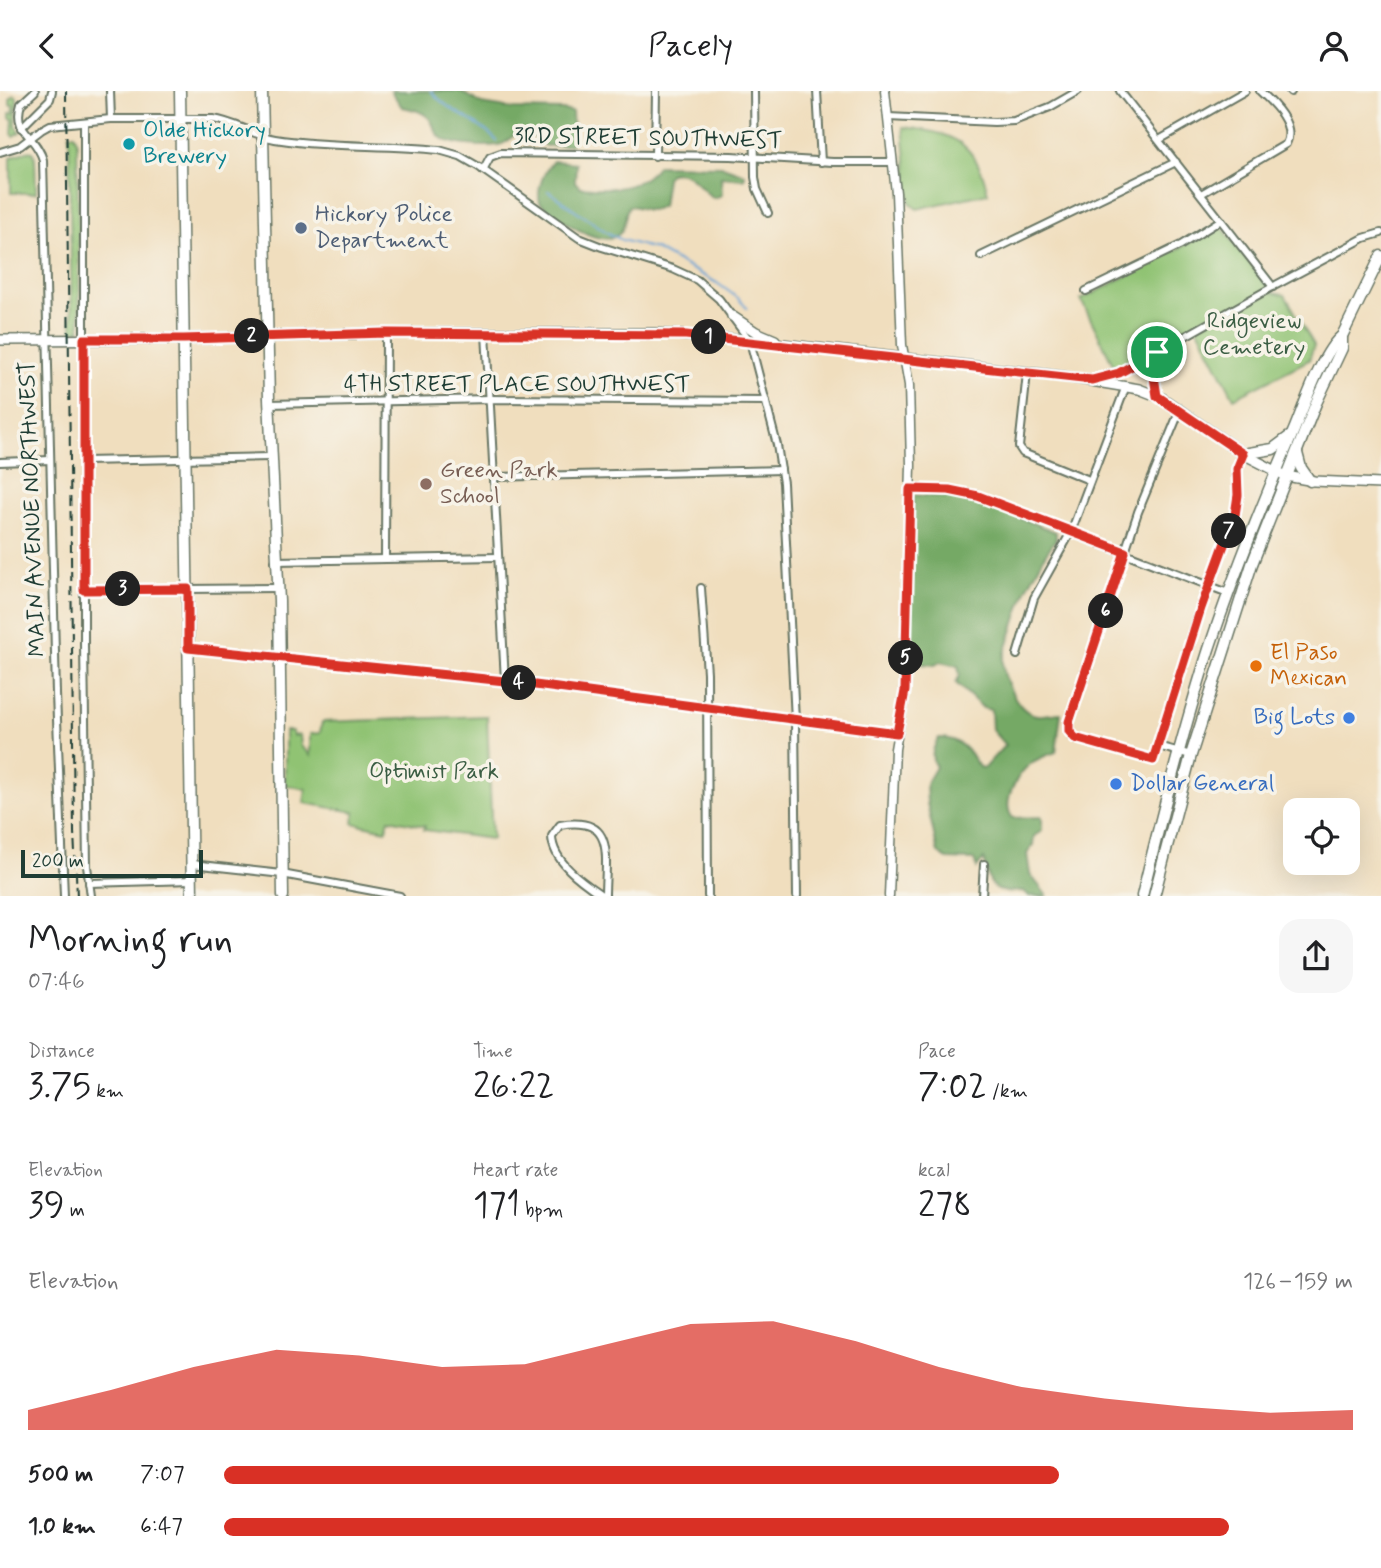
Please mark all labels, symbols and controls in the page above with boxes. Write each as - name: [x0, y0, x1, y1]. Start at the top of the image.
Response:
- text: Pacely: [648, 25, 733, 67]
- icon: back: [28, 27, 66, 65]
- icon: person: [1315, 27, 1353, 65]
- place label: Olde Hickory Brewery: [143, 116, 266, 172]
- street label: 3RD STREET SOUTHWEST: [513, 122, 783, 156]
- marker: Olde Hickory Brewery: [121, 136, 137, 152]
- place label: Hickory Police Department: [315, 200, 453, 256]
- marker: Hickory Police Department: [293, 220, 309, 236]
- park label: Ridgeview Cemetery: [1203, 307, 1305, 363]
- pin: 2: [234, 319, 270, 353]
- pin: 1: [692, 320, 726, 355]
- pin: [1127, 322, 1187, 382]
- text: 2: [247, 323, 256, 348]
- text: 1: [704, 324, 713, 349]
- icon: arrive: [1138, 333, 1176, 371]
- street label: MAIN AVENUE NORTHWEST: [13, 360, 53, 658]
- street label: 4TH STREET PLACE SOUTHWEST: [344, 370, 690, 400]
- place label: Green Park School: [440, 456, 558, 512]
- marker: Green Park School: [418, 476, 434, 492]
- pin: 7: [1212, 513, 1246, 549]
- text: 7: [1223, 518, 1234, 543]
- pin: 3: [106, 571, 140, 607]
- text: 3: [118, 576, 127, 601]
- pin: 6: [1088, 594, 1124, 629]
- text: 6: [1101, 598, 1110, 623]
- place label: El Paso Mexican: [1270, 638, 1347, 694]
- pin: 5: [888, 641, 923, 675]
- text: 5: [900, 645, 911, 670]
- marker: El Paso Mexican: [1248, 658, 1264, 674]
- pin: 4: [502, 665, 536, 701]
- text: 4: [513, 670, 524, 695]
- place label: Big Lots: [1254, 703, 1335, 735]
- marker: Big Lots: [1341, 710, 1357, 726]
- park label: Optimist Park: [369, 757, 499, 787]
- place label: Dollar General: [1130, 769, 1274, 799]
- marker: Dollar General: [1108, 776, 1124, 792]
- map controls: [1283, 798, 1360, 875]
- button: locate: [1283, 798, 1360, 875]
- scale bar: [21, 847, 203, 879]
- text: 200 m: [32, 849, 84, 874]
- text: Morning run: [28, 916, 233, 965]
- button: share: [1279, 919, 1353, 993]
- text: 07:46: [28, 967, 85, 997]
- text: Distance: [28, 1039, 95, 1064]
- text: Time: [473, 1039, 513, 1064]
- text: Pace: [918, 1039, 956, 1064]
- text: 3.75: [28, 1064, 91, 1110]
- text: 26:22: [473, 1064, 554, 1110]
- text: 7:02: [918, 1064, 987, 1110]
- text: km: [91, 1079, 124, 1104]
- text: /km: [987, 1079, 1028, 1104]
- text: Elevation: [28, 1158, 103, 1183]
- text: Heart rate: [473, 1158, 558, 1183]
- text: kcal: [918, 1158, 950, 1183]
- text: 39: [28, 1183, 65, 1229]
- text: 171: [473, 1183, 520, 1229]
- text: 278: [918, 1183, 972, 1229]
- text: m: [65, 1198, 85, 1223]
- text: bpm: [520, 1198, 563, 1223]
- text: Elevation: [28, 1267, 119, 1297]
- text: 126–159 m: [1243, 1267, 1353, 1297]
- text: 500 m: [28, 1460, 93, 1490]
- text: 7:07: [140, 1460, 185, 1490]
- text: 1.0 km: [28, 1512, 96, 1542]
- text: 6:47: [140, 1512, 183, 1542]

